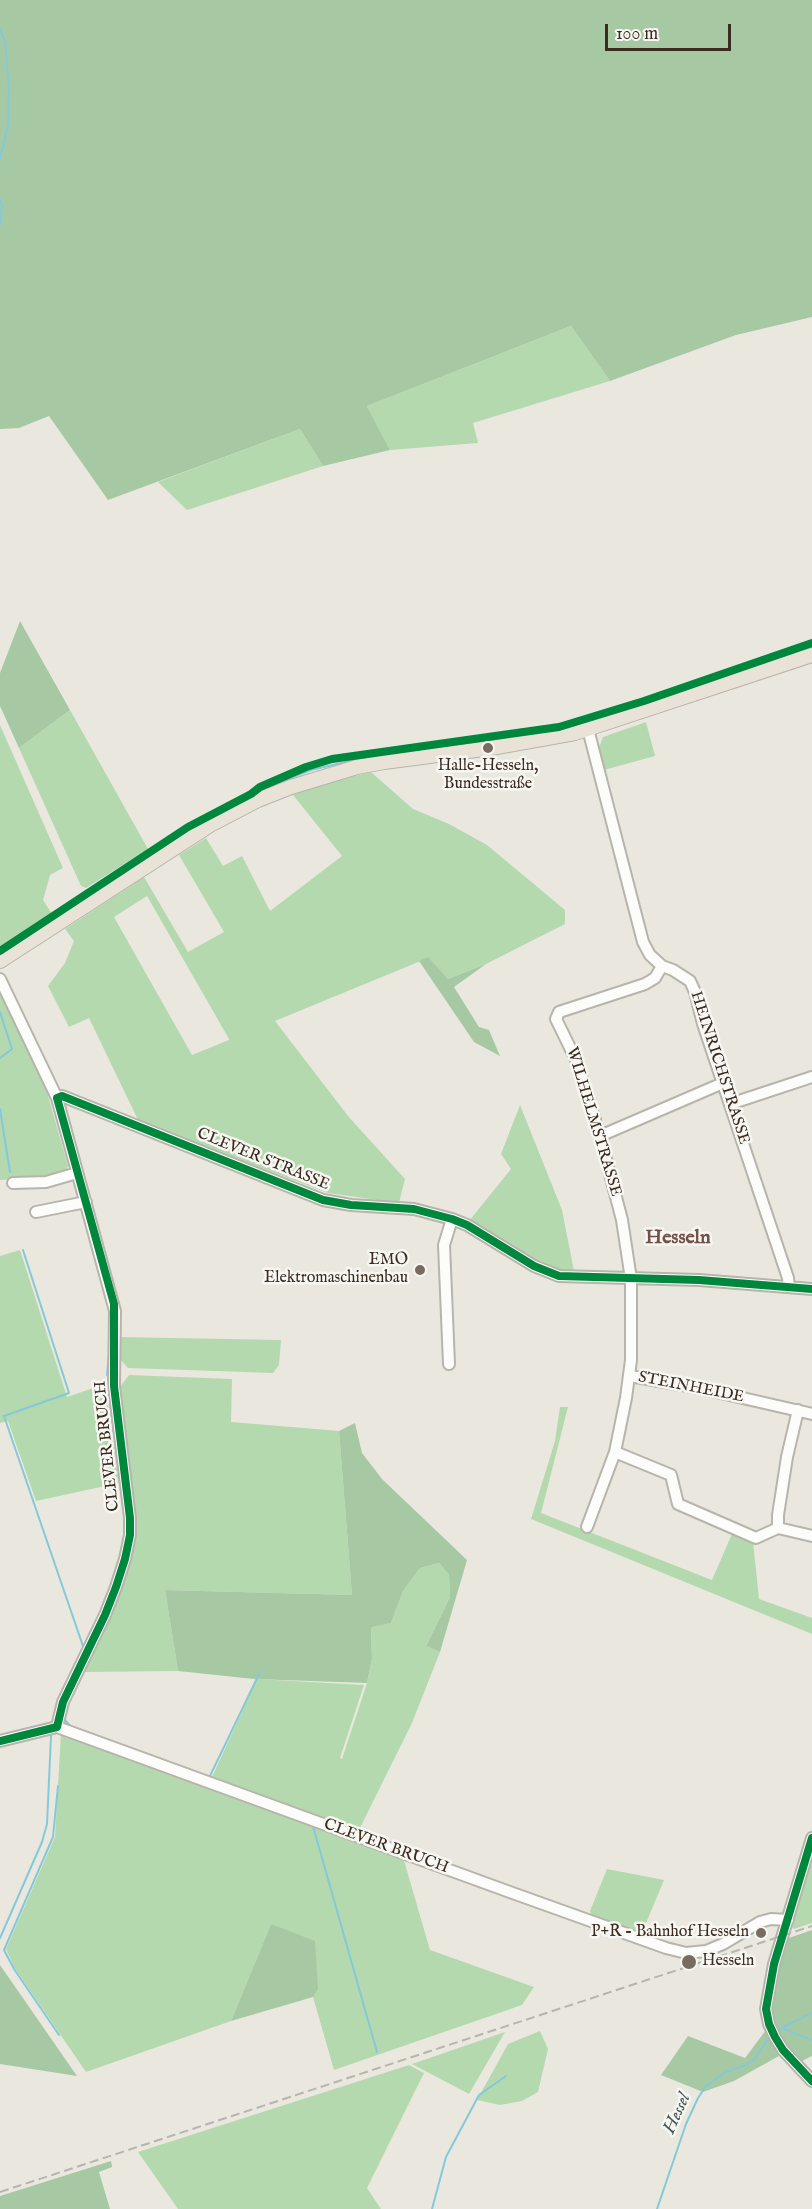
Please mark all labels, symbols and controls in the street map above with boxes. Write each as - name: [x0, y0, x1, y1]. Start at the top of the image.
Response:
- scale bar: [608, 12, 734, 50]
- text: 100 m: [616, 23, 658, 46]
- marker: Halle-Hesseln, Bundesstraße: [481, 741, 495, 755]
- place label: Halle-Hesseln, Bundesstraße: [438, 757, 538, 795]
- street label: HEINRICHSTRASSE: [685, 989, 753, 1147]
- street label: WILHELMSTRASSE: [561, 1045, 625, 1199]
- street label: CLEVER STRASSE: [194, 1125, 332, 1195]
- district label: Hesseln: [645, 1227, 711, 1251]
- place label: EMO Elektromaschinenbau: [264, 1251, 408, 1289]
- marker: EMO Elektromaschinenbau: [413, 1263, 427, 1277]
- street label: STEINHEIDE: [637, 1368, 745, 1408]
- street label: CLEVER BRUCH: [92, 1380, 124, 1512]
- street label: CLEVER BRUCH: [321, 1815, 451, 1879]
- place label: P+R - Bahnhof Hesseln: [591, 1923, 749, 1943]
- marker: P+R - Bahnhof Hesseln: [754, 1926, 768, 1940]
- place label: Hesseln: [702, 1952, 754, 1972]
- marker: Hesseln: [680, 1953, 698, 1971]
- water label: Hessel: [660, 2090, 696, 2138]

